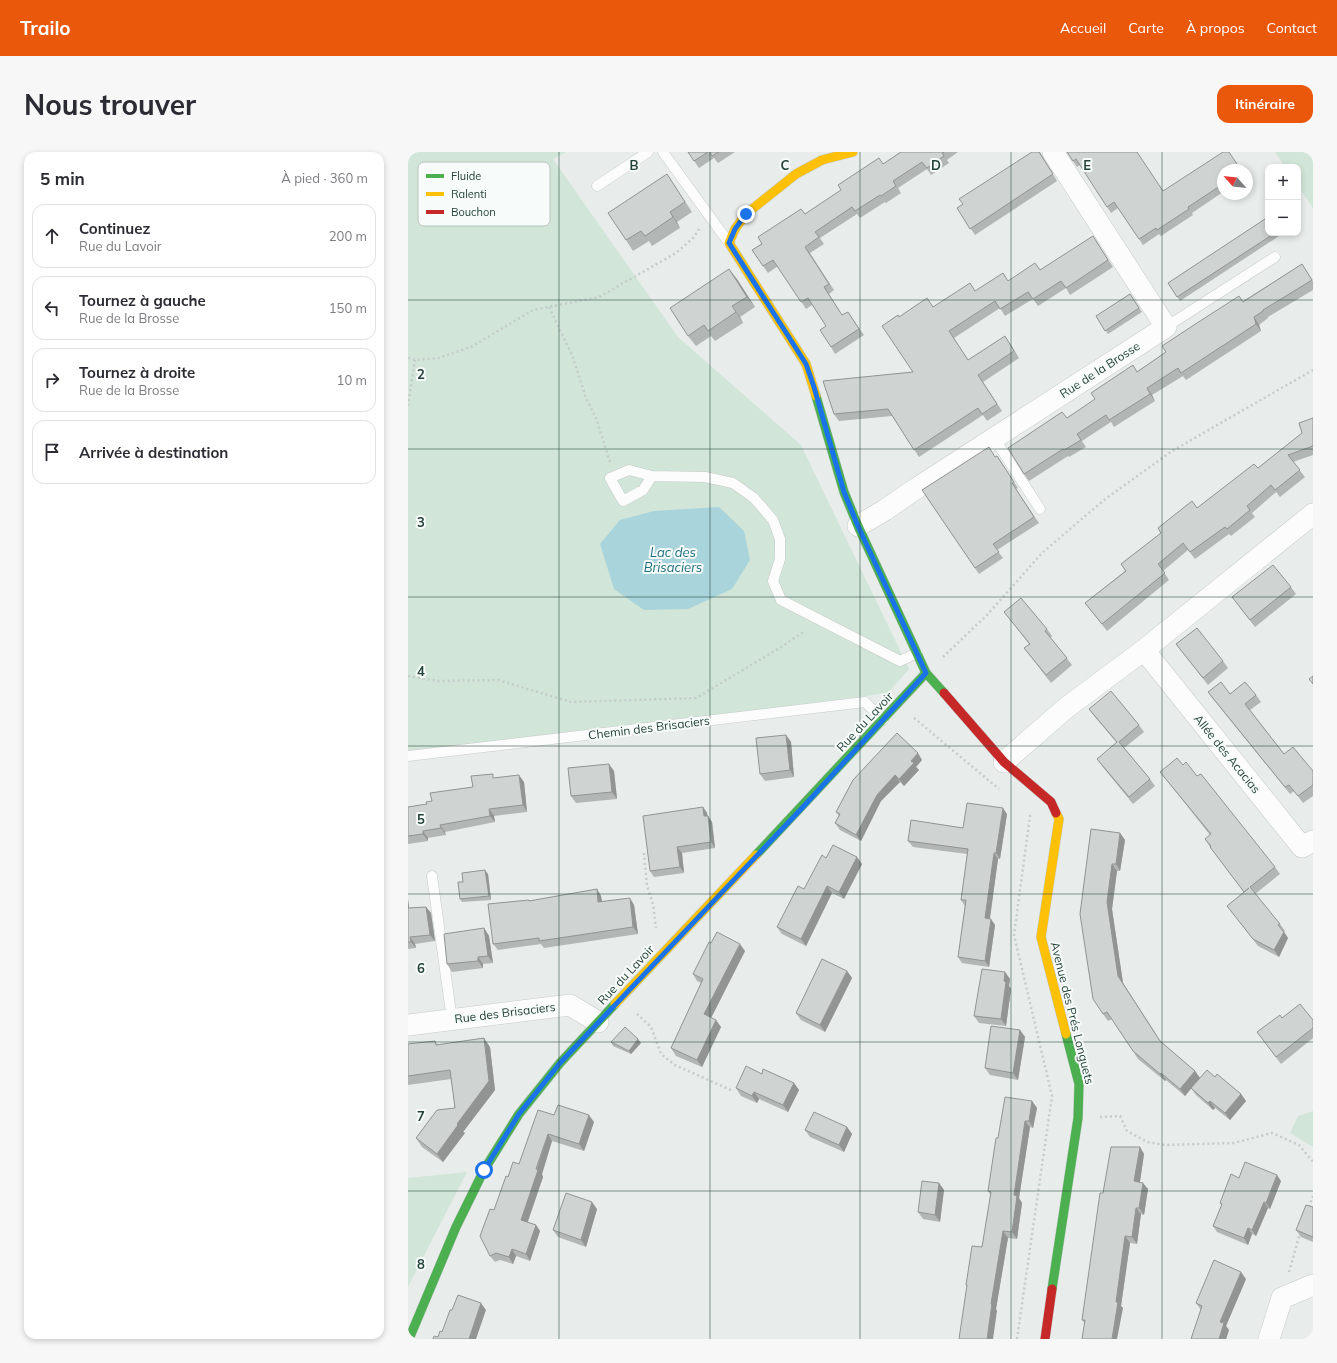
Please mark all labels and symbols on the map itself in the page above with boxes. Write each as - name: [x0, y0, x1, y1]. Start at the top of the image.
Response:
- text: B: [630, 157, 639, 173]
- text: C: [781, 157, 790, 173]
- text: D: [931, 157, 941, 173]
- text: E: [1083, 157, 1091, 173]
- legend: [418, 162, 550, 226]
- north arrow: [1217, 164, 1253, 200]
- text: Fluide: [451, 169, 481, 183]
- text: Ralenti: [451, 187, 487, 201]
- text: Bouchon: [451, 205, 496, 219]
- route end: [737, 205, 755, 223]
- street label: Rue de la Brosse: [1057, 338, 1143, 401]
- text: 2: [417, 366, 425, 382]
- text: 3: [417, 514, 425, 530]
- water label: Lac des Brisaciers: [644, 544, 702, 575]
- text: 4: [417, 663, 425, 679]
- street label: Rue du Lavoir: [833, 688, 897, 755]
- street label: Allée des Acacias: [1191, 711, 1264, 796]
- street label: Chemin des Brisaciers: [587, 713, 711, 742]
- text: 5: [417, 811, 425, 827]
- street label: Avenue des Prés Longuets: [1047, 940, 1097, 1086]
- street label: Rue du Lavoir: [594, 941, 658, 1008]
- text: 6: [417, 960, 425, 976]
- street label: Rue des Brisaciers: [454, 999, 556, 1026]
- text: 7: [417, 1108, 425, 1124]
- route start: [475, 1161, 493, 1179]
- text: 8: [417, 1256, 425, 1272]

